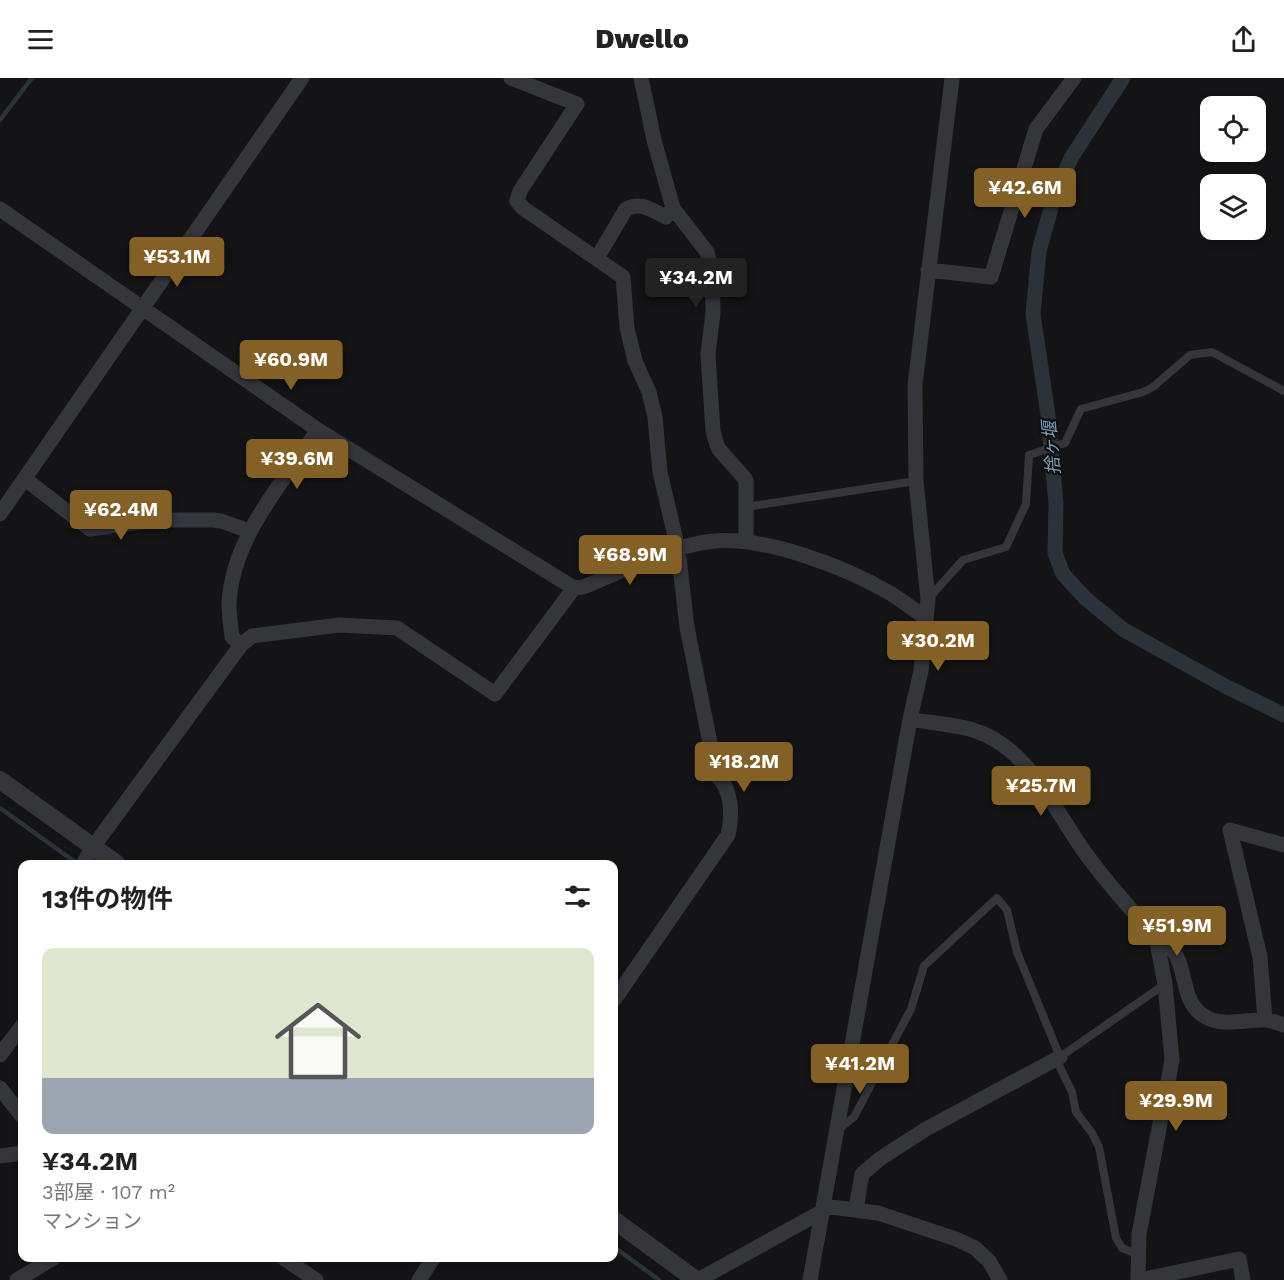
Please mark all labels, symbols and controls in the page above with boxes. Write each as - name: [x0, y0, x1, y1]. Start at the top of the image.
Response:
- icon: menu: [24, 23, 57, 56]
- text: Dwello: [595, 23, 689, 55]
- icon: share: [1227, 23, 1260, 56]
- map controls: [1200, 96, 1266, 240]
- button: locate: [1200, 96, 1266, 162]
- pin: ¥42.6M: [976, 168, 1074, 219]
- button: layers: [1200, 174, 1266, 240]
- text: ¥42.6M: [988, 175, 1062, 199]
- pin: ¥53.1M: [128, 237, 226, 288]
- text: ¥53.1M: [143, 244, 211, 268]
- pin: ¥34.2M: [647, 258, 745, 309]
- text: ¥34.2M: [659, 265, 733, 289]
- pin: ¥60.9M: [242, 340, 340, 391]
- text: ¥60.9M: [254, 347, 328, 371]
- water label: 捨ヶ堰: [1038, 417, 1064, 476]
- pin: ¥39.6M: [248, 439, 346, 490]
- text: ¥39.6M: [260, 446, 334, 470]
- pin: ¥62.4M: [72, 490, 170, 541]
- text: ¥62.4M: [84, 497, 158, 521]
- pin: ¥68.9M: [581, 535, 679, 586]
- text: ¥68.9M: [593, 542, 667, 566]
- pin: ¥30.2M: [889, 621, 987, 672]
- text: ¥30.2M: [901, 628, 975, 652]
- pin: ¥18.2M: [695, 742, 793, 793]
- text: ¥18.2M: [709, 749, 779, 773]
- pin: ¥25.7M: [992, 766, 1090, 817]
- text: ¥25.7M: [1006, 773, 1076, 797]
- icon: filters: [561, 880, 594, 913]
- text: 13件の物件: [42, 884, 173, 914]
- pin: ¥51.9M: [1128, 906, 1226, 957]
- text: ¥51.9M: [1142, 913, 1212, 937]
- icon: home: [264, 987, 372, 1095]
- pin: ¥41.2M: [811, 1044, 909, 1095]
- text: ¥41.2M: [825, 1051, 895, 1075]
- pin: ¥29.9M: [1127, 1081, 1225, 1132]
- text: ¥29.9M: [1139, 1088, 1213, 1112]
- text: ¥34.2M: [42, 1146, 138, 1176]
- text: 3部屋 · 107 m²: [42, 1180, 175, 1204]
- text: マンション: [42, 1209, 142, 1233]

